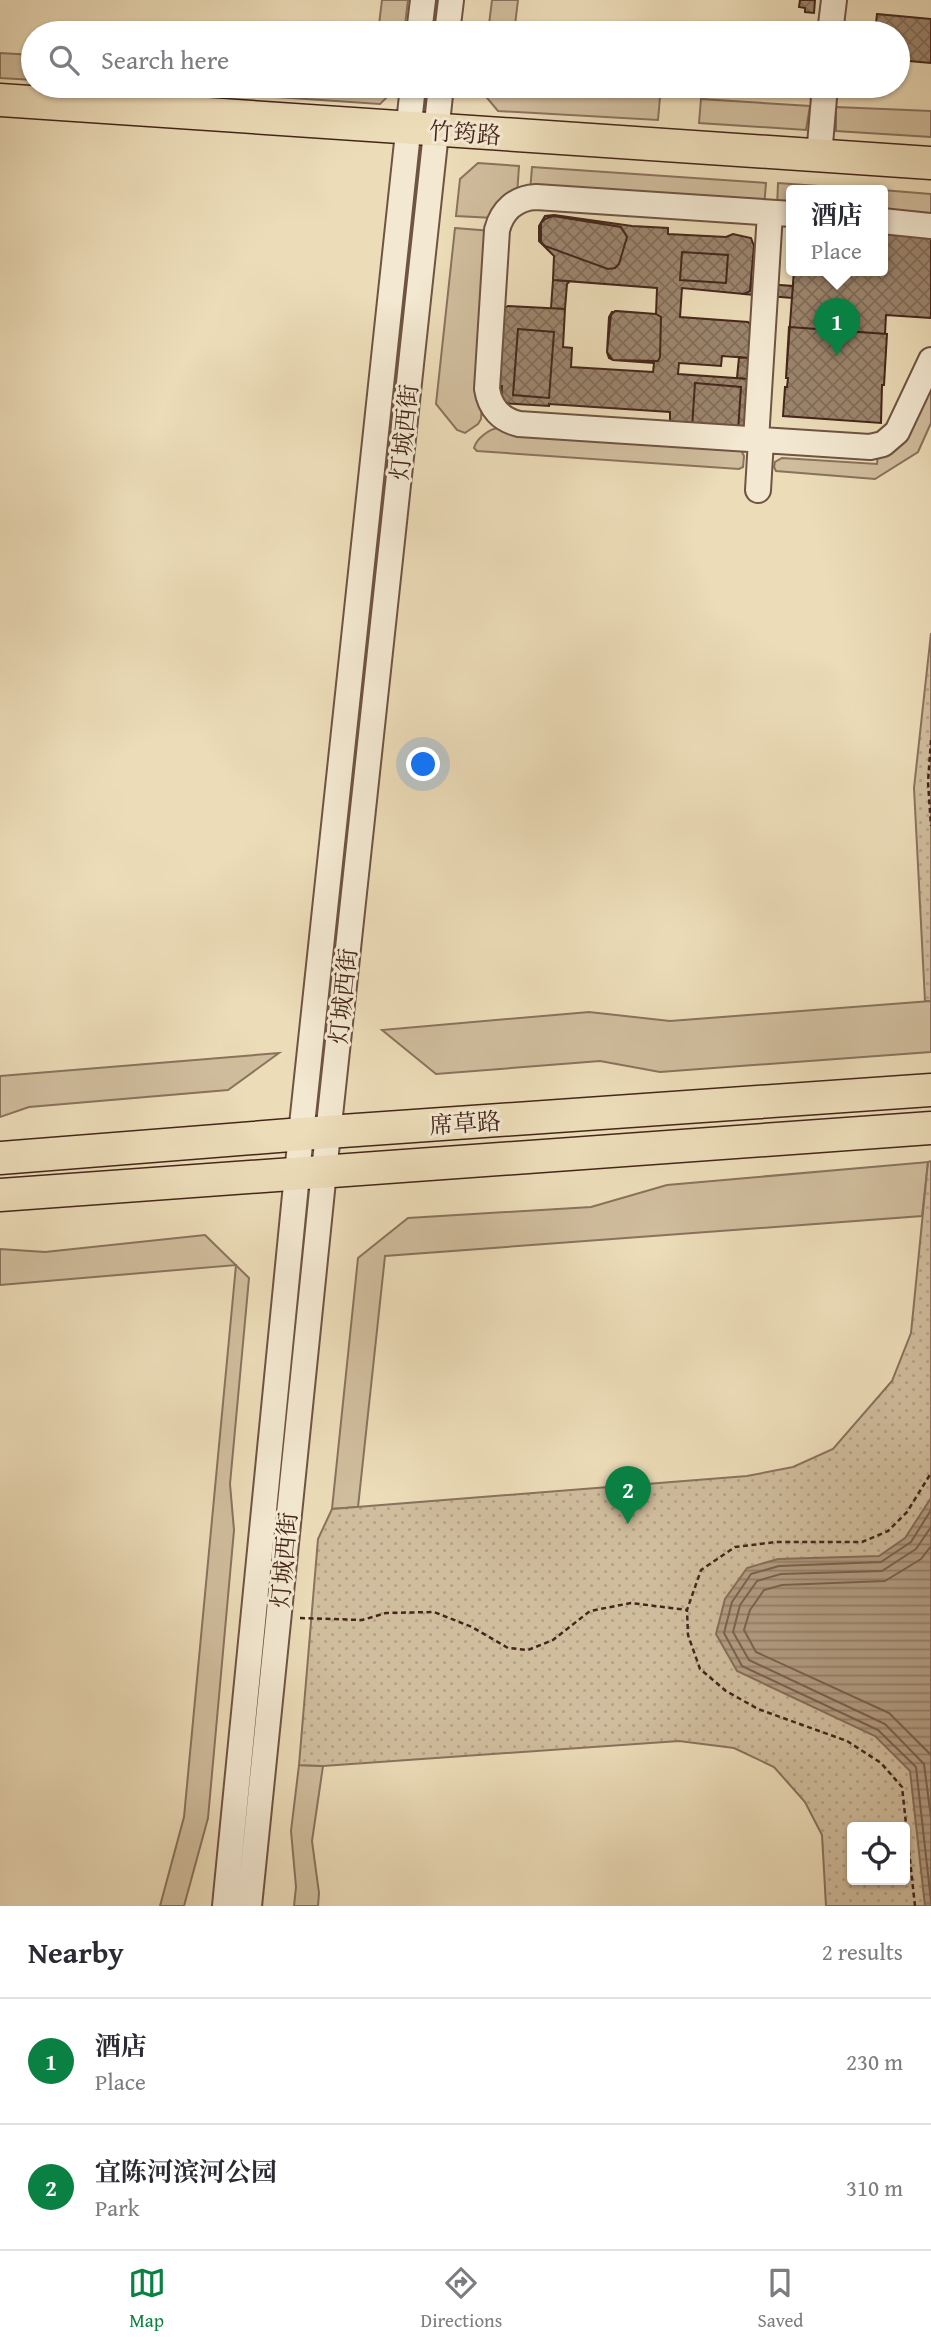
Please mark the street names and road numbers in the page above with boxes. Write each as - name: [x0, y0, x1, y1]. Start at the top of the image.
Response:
- street label: 竹筠路: [428, 113, 502, 153]
- street label: 灯城西街: [382, 382, 426, 482]
- street label: 灯城西街: [321, 946, 365, 1046]
- street label: 席草路: [428, 1103, 502, 1143]
- street label: 灯城西街: [262, 1511, 306, 1609]

